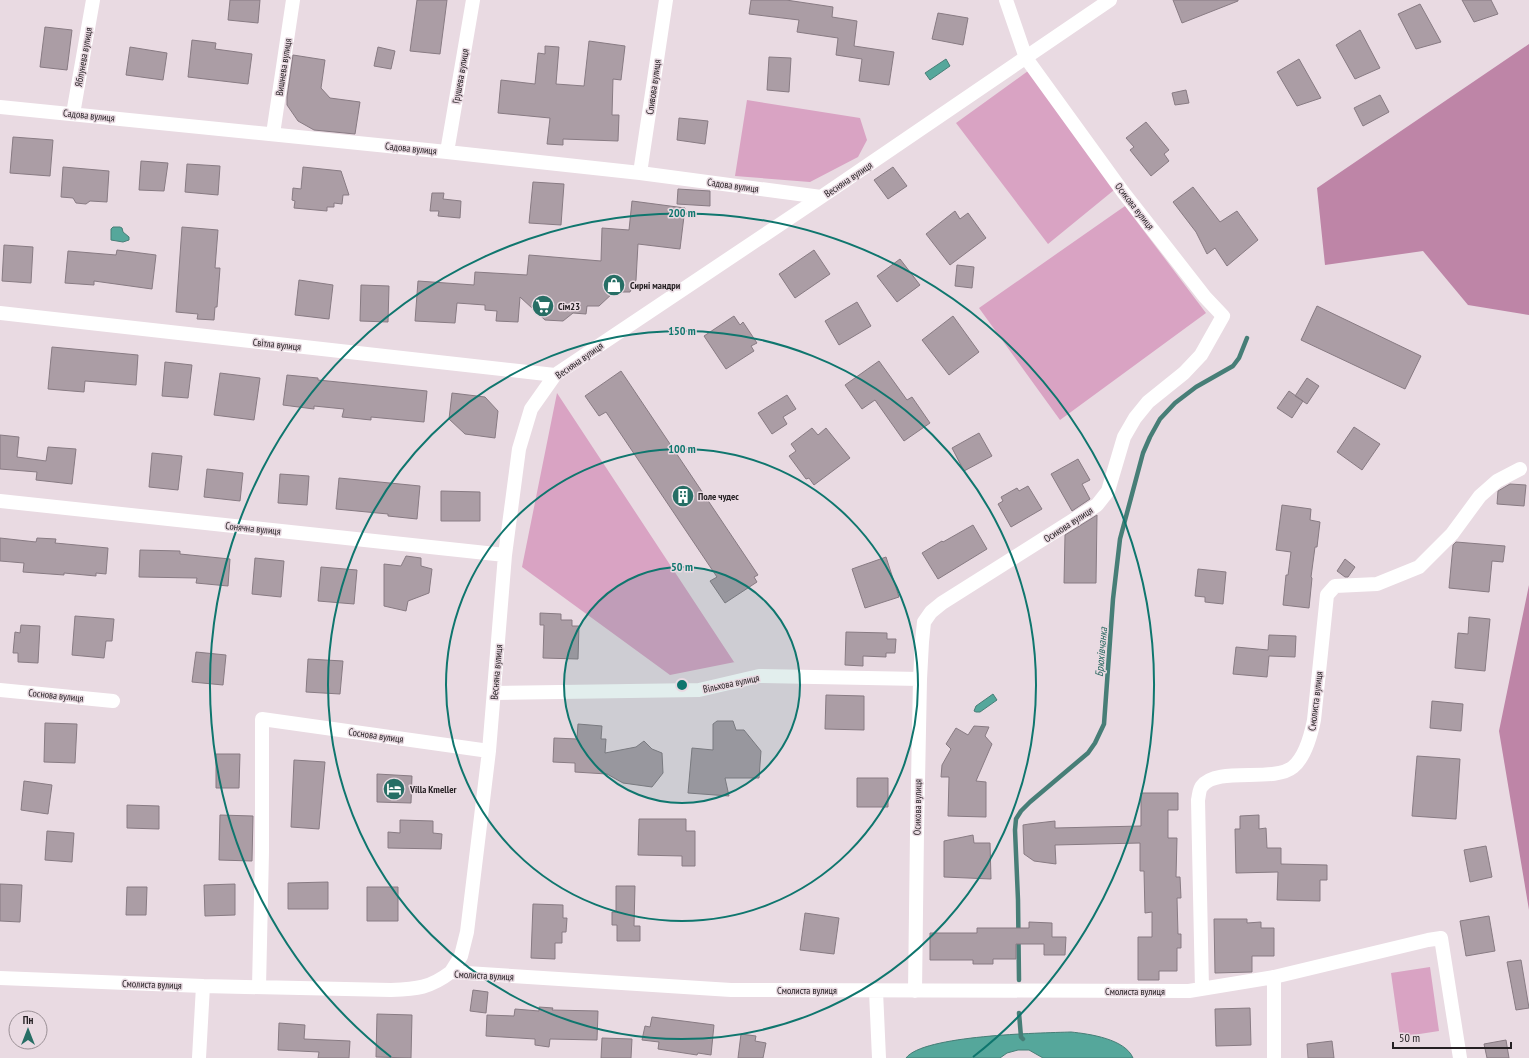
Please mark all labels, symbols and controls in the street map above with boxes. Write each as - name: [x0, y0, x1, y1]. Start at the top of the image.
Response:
- street label: Яблунева вулиця: [72, 26, 95, 88]
- street label: Вишнева вулиця: [273, 37, 294, 97]
- street label: Грушева вулиця: [449, 48, 472, 104]
- street label: Сливова вулиця: [643, 59, 664, 116]
- street label: Садова вулиця: [62, 106, 116, 125]
- street label: Садова вулиця: [384, 139, 438, 158]
- street label: Весняна вулиця: [822, 158, 875, 200]
- street label: Садова вулиця: [706, 175, 760, 196]
- street label: Осикова вулиця: [1112, 180, 1157, 233]
- text: 200 m: [668, 205, 696, 220]
- shop icon: Сирні мандри: [601, 272, 627, 298]
- place label: Сирні мандри: [630, 279, 681, 292]
- supermarket icon: Сім23: [530, 293, 556, 319]
- place label: Сім23: [558, 300, 580, 313]
- text: 150 m: [668, 323, 696, 338]
- street label: Світла вулиця: [252, 336, 302, 354]
- street label: Весняна вулиця: [553, 339, 606, 382]
- text: 100 m: [668, 441, 696, 456]
- building icon: Поле чудес: [670, 483, 696, 509]
- place label: Поле чудес: [698, 490, 739, 503]
- street label: Осикова вулиця: [1041, 504, 1095, 545]
- street label: Сонячна вулиця: [225, 519, 281, 538]
- text: 50 m: [671, 559, 693, 574]
- water label: Брюхівчанка: [1092, 626, 1110, 677]
- street label: Весняна вулиця: [488, 644, 505, 700]
- street label: Смолиста вулиця: [1305, 670, 1326, 732]
- street label: Вільхова вулиця: [702, 671, 761, 696]
- centre of rings: [675, 678, 689, 692]
- street label: Соснова вулиця: [28, 686, 84, 705]
- street label: Соснова вулиця: [348, 725, 404, 746]
- hotel icon: Villa Kmeller: [381, 776, 407, 802]
- street label: Осикова вулиця: [911, 779, 924, 835]
- place label: Villa Kmeller: [409, 783, 456, 796]
- street label: Смолиста вулиця: [454, 967, 514, 984]
- street label: Смолиста вулиця: [122, 977, 182, 992]
- street label: Смолиста вулиця: [777, 984, 837, 997]
- street label: Смолиста вулиця: [1105, 985, 1165, 998]
- north arrow: [8, 1010, 48, 1050]
- text: Пн: [23, 1013, 33, 1027]
- scale bar: [1393, 1024, 1511, 1050]
- text: 50 m: [1399, 1030, 1420, 1045]

